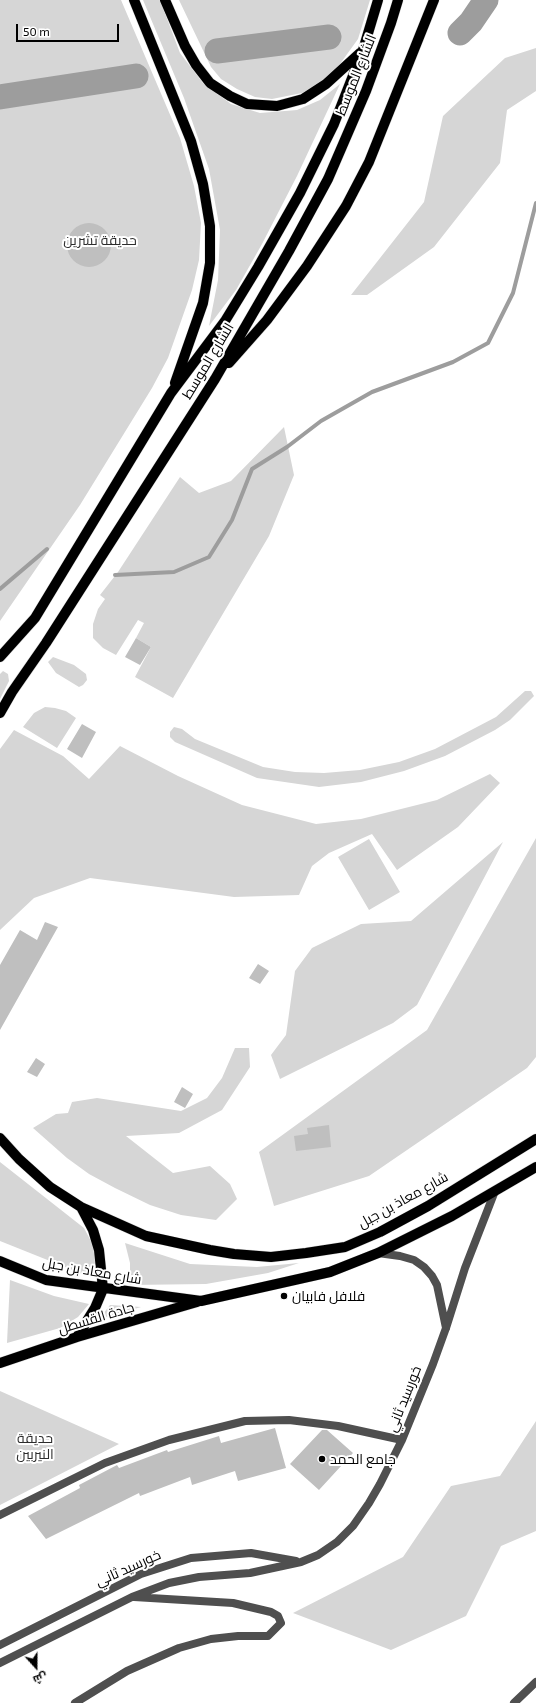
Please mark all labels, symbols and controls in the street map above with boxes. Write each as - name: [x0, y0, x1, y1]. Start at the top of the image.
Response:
- scale bar: [18, 16, 121, 42]
- text: 50 m: [23, 24, 50, 38]
- street label: الشارع الموسط: [332, 32, 380, 118]
- park label: حديقة تشرين: [63, 232, 137, 248]
- street label: الشارع الموسط: [179, 320, 237, 402]
- street label: شارع معاذ بن جبل: [355, 1168, 451, 1232]
- street label: شارع معاذ بن جبل: [41, 1254, 143, 1288]
- place label: فلافل فابيان: [292, 1288, 365, 1304]
- marker: فلافل فابيان: [279, 1291, 289, 1301]
- street label: جادة القسطل: [56, 1298, 136, 1338]
- street label: خورسيد ثاني: [383, 1363, 425, 1435]
- park label: حديقة النيربين: [16, 1430, 54, 1462]
- place label: جامع الحمد: [330, 1451, 396, 1467]
- marker: جامع الحمد: [317, 1454, 327, 1464]
- street label: خورسيد ثاني: [93, 1546, 163, 1590]
- north arrow: [16, 1647, 56, 1687]
- text: ش: [32, 1670, 49, 1687]

